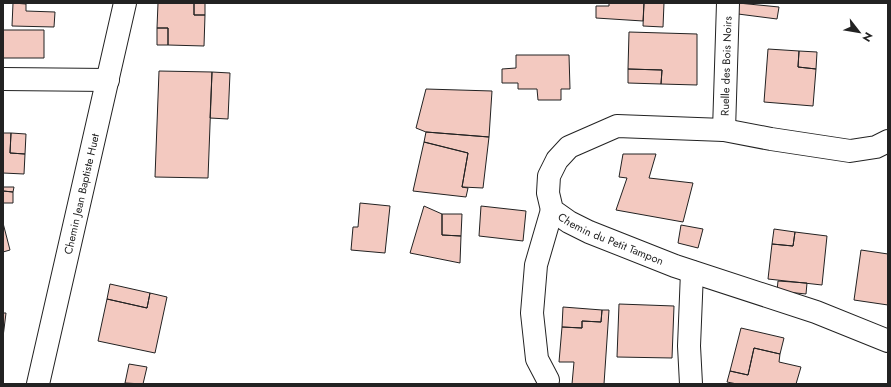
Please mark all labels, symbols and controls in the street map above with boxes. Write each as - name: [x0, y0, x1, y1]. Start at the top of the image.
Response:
- north arrow: [839, 12, 879, 52]
- street label: Ruelle des Bois Noirs: [716, 15, 736, 116]
- text: N: [858, 29, 877, 45]
- street label: Chemin Jean Baptiste Huet: [60, 132, 103, 256]
- street label: Chemin du Petit Tampon: [555, 209, 666, 269]

